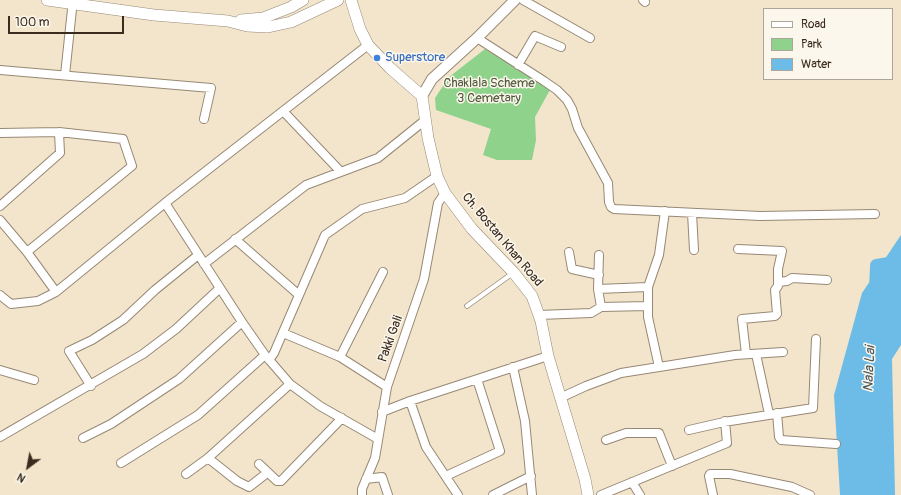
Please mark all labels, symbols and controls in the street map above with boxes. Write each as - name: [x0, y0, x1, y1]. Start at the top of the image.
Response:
- scale bar: [10, 8, 126, 34]
- legend: [763, 8, 893, 80]
- text: 100 m: [15, 15, 49, 30]
- text: Road: [801, 17, 826, 32]
- text: Park: [801, 37, 822, 52]
- place label: Superstore: [385, 50, 445, 66]
- marker: Superstore: [372, 53, 382, 63]
- text: Water: [801, 57, 832, 72]
- park label: Chaklala Scheme 3 Cemetary: [443, 76, 535, 107]
- street label: Ch. Bostan Khan Road: [458, 190, 546, 290]
- street label: Pakki Gali: [375, 313, 407, 365]
- water label: Nala Lai: [860, 346, 880, 392]
- north arrow: [8, 447, 48, 487]
- text: N: [15, 470, 28, 485]

